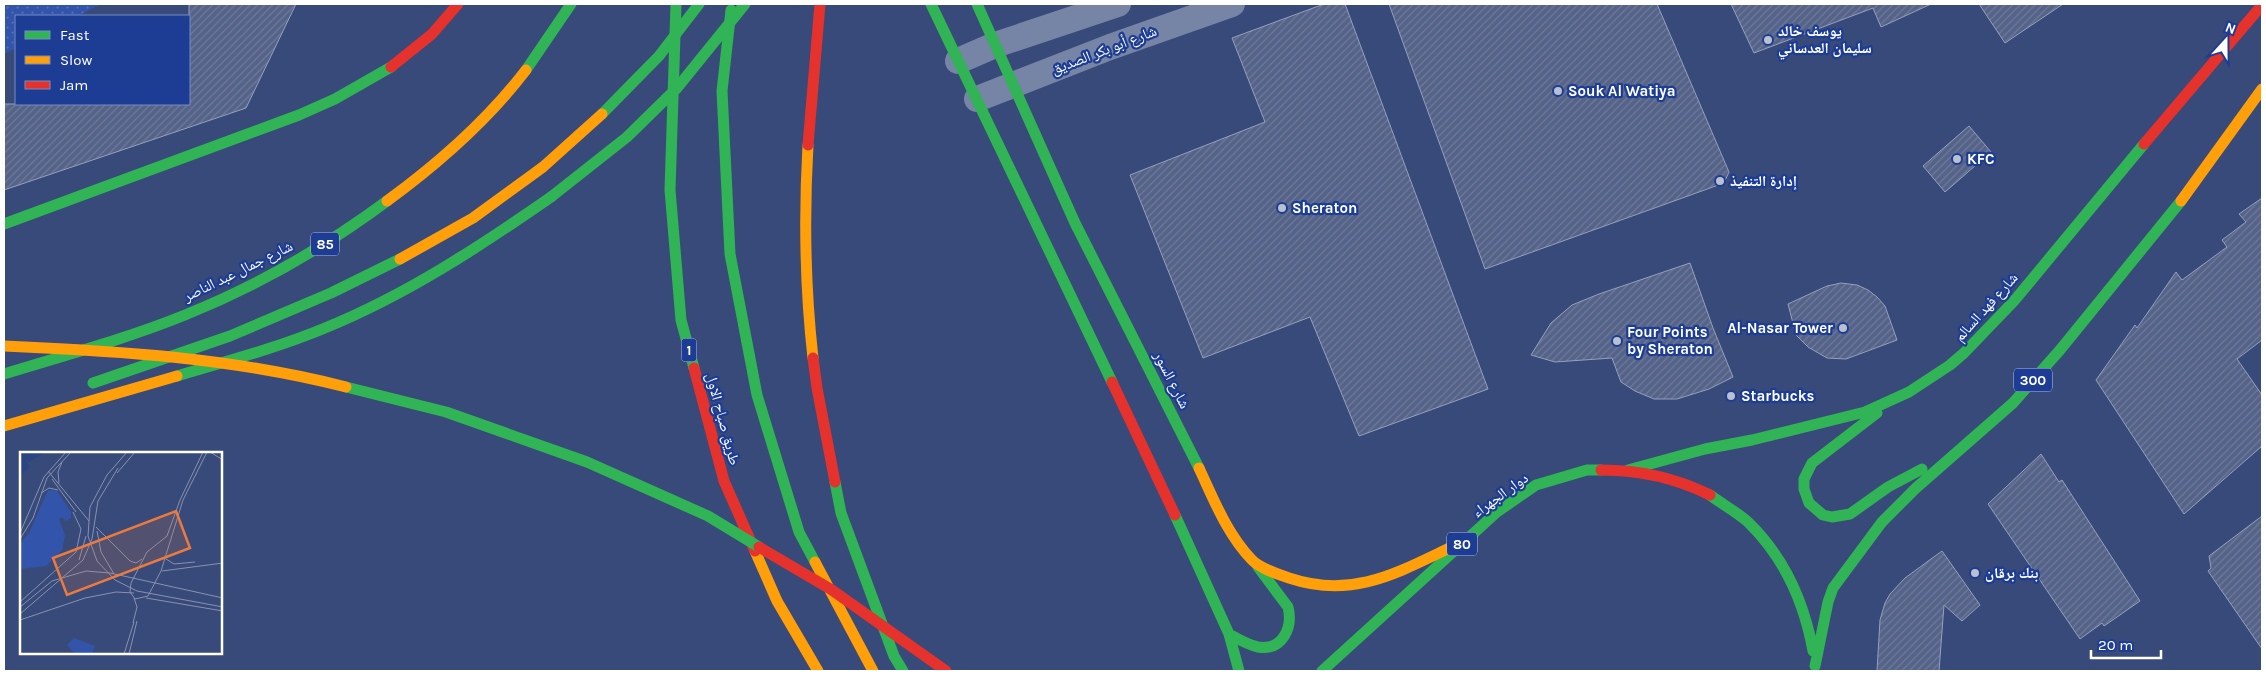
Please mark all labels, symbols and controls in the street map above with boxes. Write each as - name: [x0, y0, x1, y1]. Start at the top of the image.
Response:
- legend: [15, 15, 190, 105]
- north arrow: [2201, 15, 2251, 65]
- text: N: [2223, 19, 2238, 38]
- street label: شارع أبو بكر الصديق: [1049, 22, 1160, 79]
- place label: يوسف خالد سليمان العدساني: [1778, 22, 1872, 60]
- text: Fast: [60, 26, 90, 44]
- marker: يوسف خالد سليمان العدساني: [1762, 34, 1774, 46]
- text: Slow: [60, 51, 92, 69]
- text: Jam: [60, 76, 88, 94]
- place label: Souk Al Watiya: [1568, 82, 1675, 100]
- marker: Souk Al Watiya: [1552, 85, 1564, 97]
- place label: KFC: [1967, 150, 1995, 168]
- marker: KFC: [1951, 153, 1963, 165]
- place label: إدارة التنفيذ: [1730, 172, 1797, 190]
- marker: إدارة التنفيذ: [1714, 175, 1726, 187]
- place label: Sheraton: [1292, 199, 1357, 217]
- marker: Sheraton: [1276, 202, 1288, 214]
- road number: 85: [311, 232, 339, 255]
- street label: شارع جمال عبد الناصر: [179, 237, 296, 307]
- street label: شارع فهد السالم: [1950, 269, 2022, 346]
- place label: Al-Nasar Tower: [1727, 319, 1833, 337]
- marker: Al-Nasar Tower: [1837, 322, 1849, 334]
- place label: Four Points by Sheraton: [1627, 323, 1713, 358]
- marker: Four Points by Sheraton: [1611, 335, 1623, 347]
- road number: 1: [682, 338, 696, 362]
- street label: شارع السور: [1149, 348, 1194, 412]
- road number: 300: [2014, 368, 2052, 392]
- street label: طريق صباح الاول: [701, 371, 744, 467]
- place label: Starbucks: [1741, 387, 1815, 405]
- marker: Starbucks: [1725, 390, 1737, 402]
- inset map: [20, 452, 222, 655]
- street label: دوار الجهراء: [1468, 469, 1532, 521]
- road number: 80: [1447, 532, 1477, 556]
- place label: بنك برقان: [1985, 564, 2038, 582]
- marker: بنك برقان: [1969, 567, 1981, 579]
- scale bar: [2091, 628, 2161, 660]
- text: 20 m: [2098, 636, 2133, 654]

